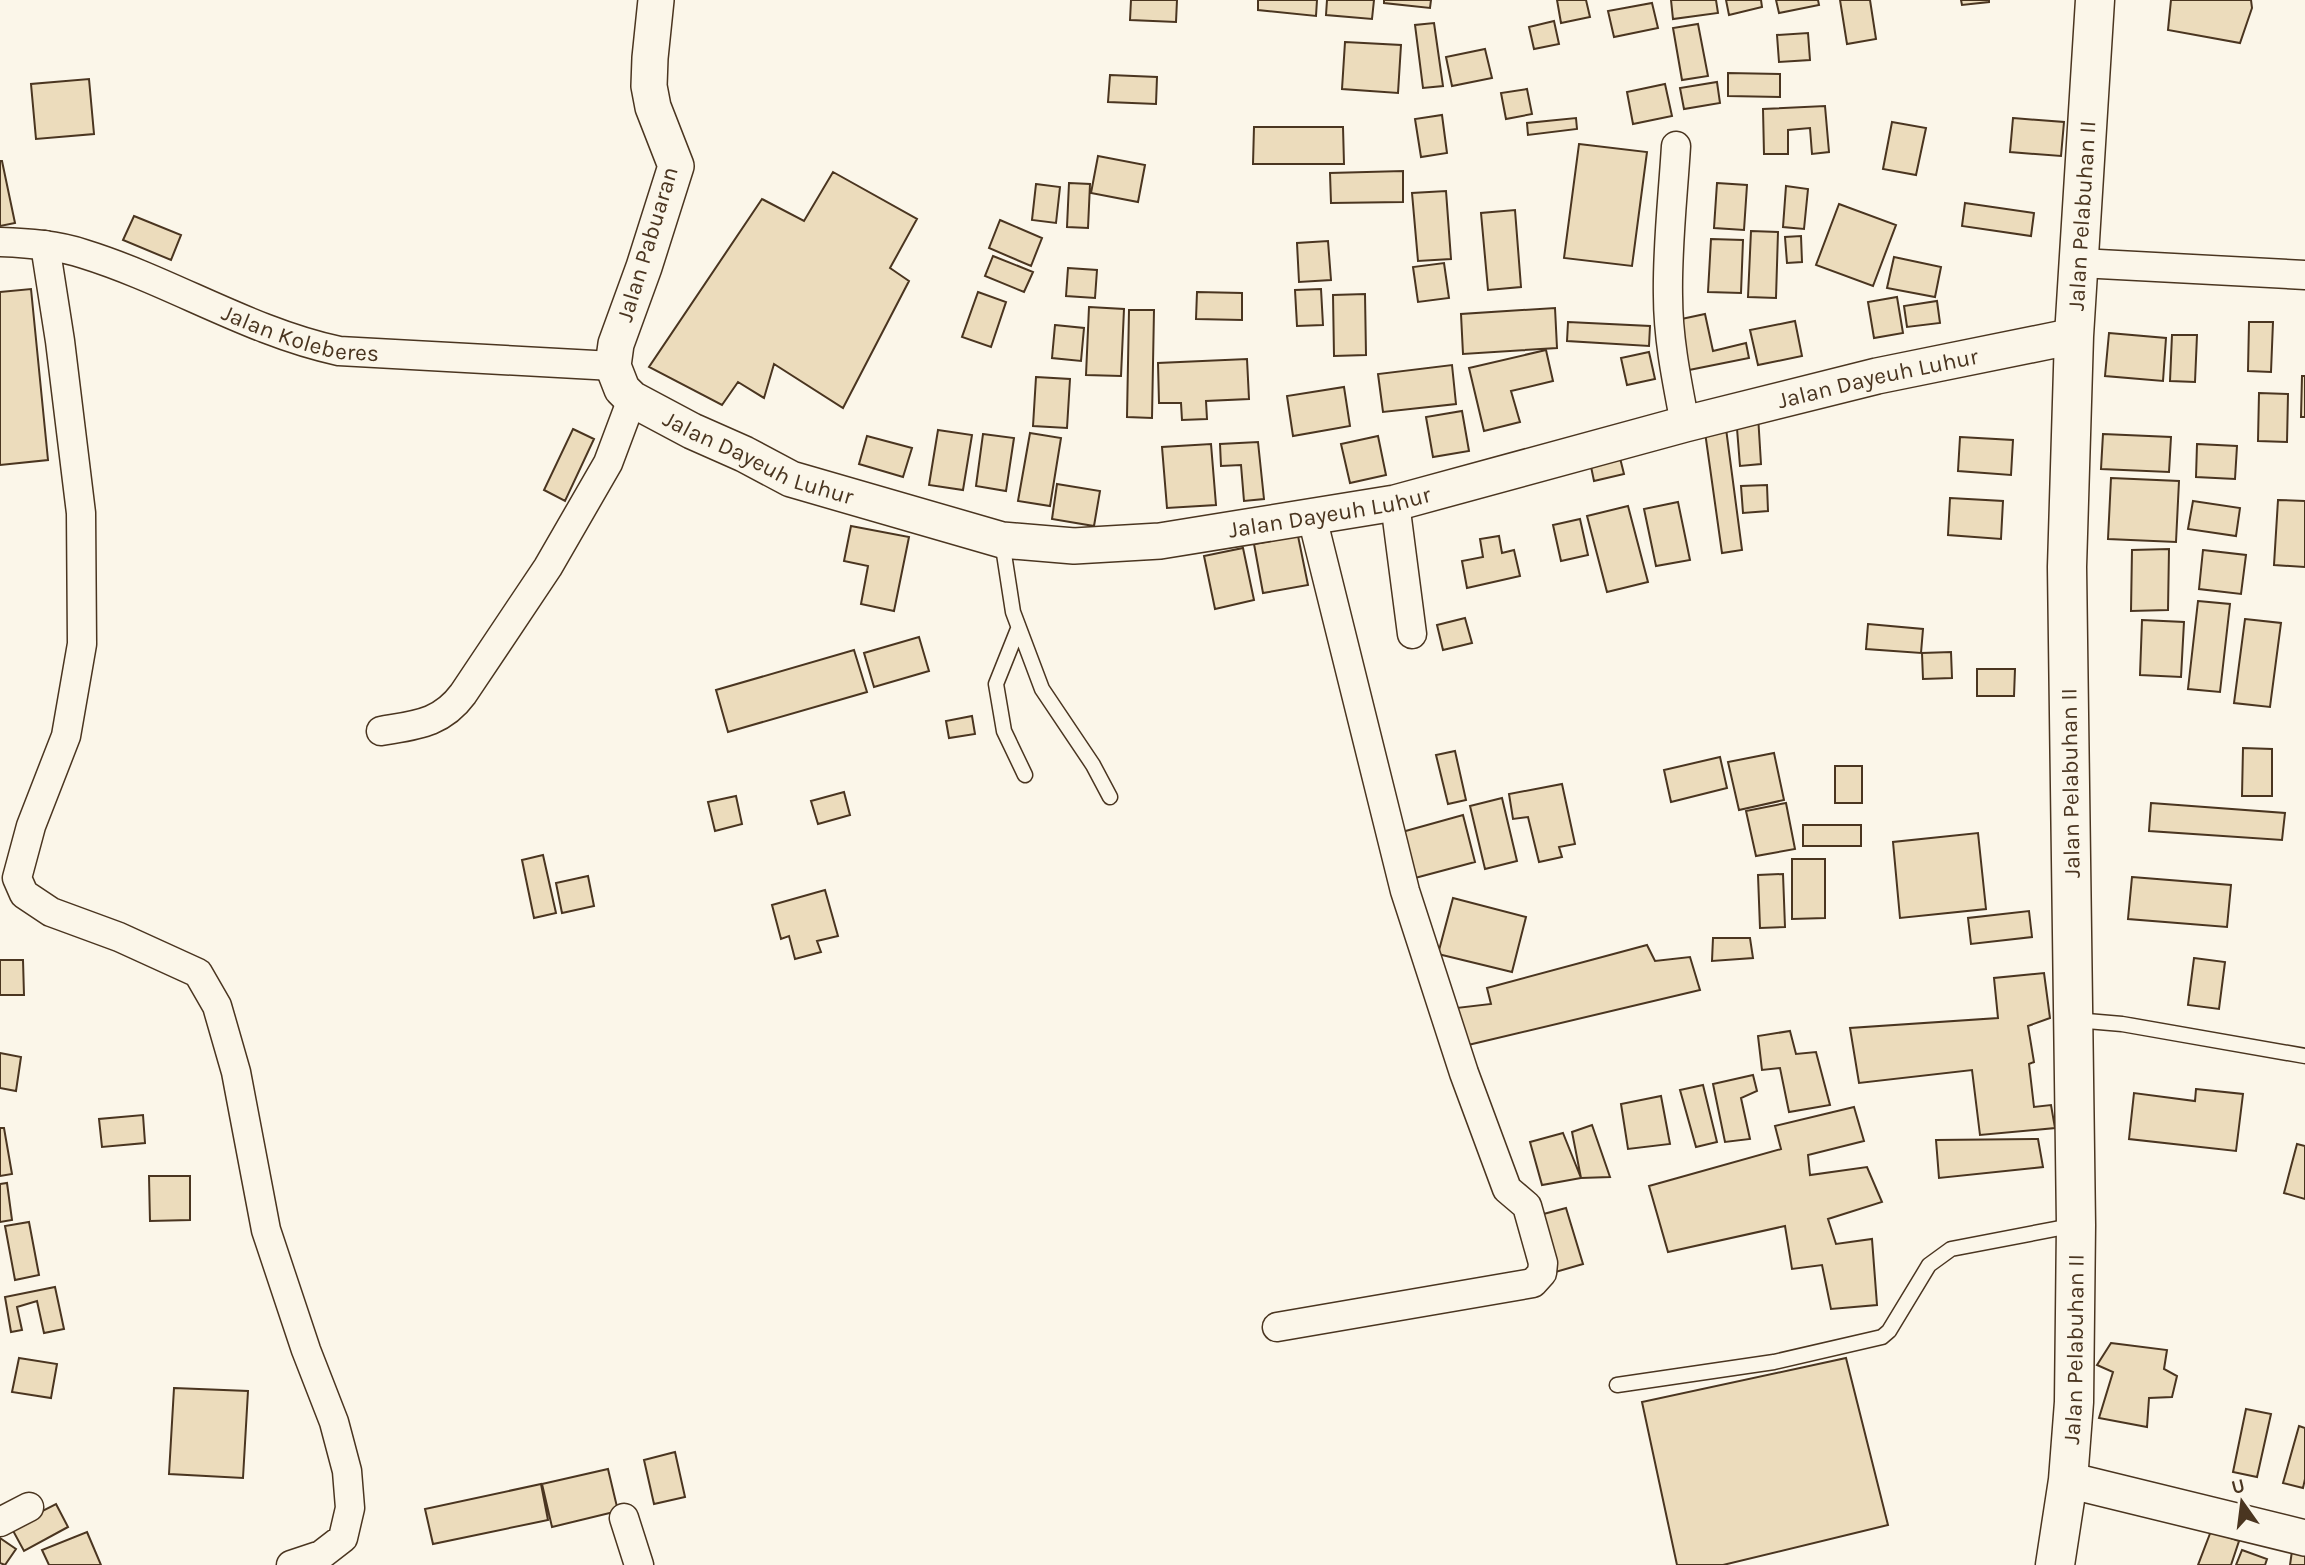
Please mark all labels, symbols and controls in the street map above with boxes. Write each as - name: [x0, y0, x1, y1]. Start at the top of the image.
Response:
- street label: Jalan Pelabuhan II: [2063, 120, 2101, 312]
- street label: Jalan Pabuaran: [611, 163, 684, 325]
- street label: Jalan Koleberes: [218, 299, 380, 367]
- street label: Jalan Dayeuh Luhur: [1775, 343, 1981, 414]
- street label: Jalan Dayeuh Luhur: [659, 405, 857, 511]
- street label: Jalan Dayeuh Luhur: [1226, 481, 1434, 544]
- street label: Jalan Pelabuhan II: [2055, 688, 2086, 878]
- street label: Jalan Pelabuhan II: [2058, 1254, 2090, 1445]
- north arrow: [2207, 1467, 2277, 1537]
- text: U: [2229, 1474, 2247, 1499]

